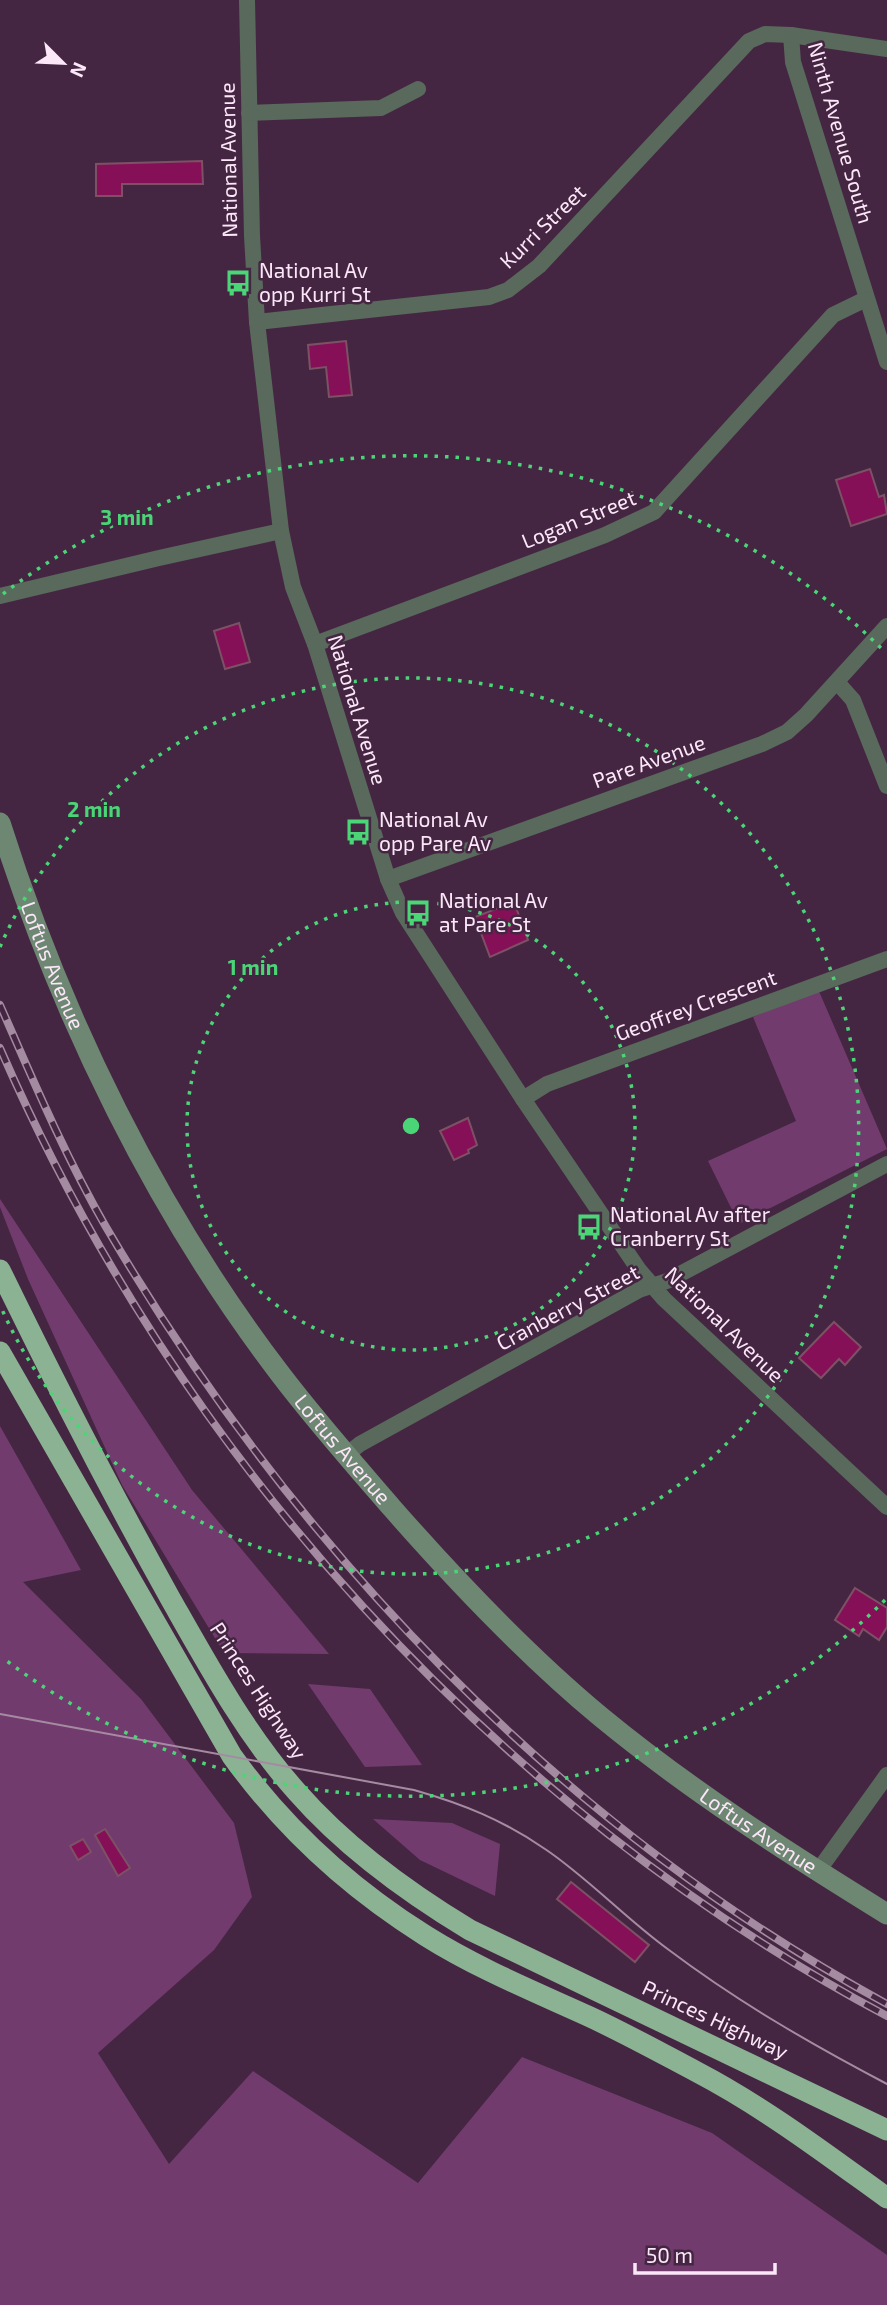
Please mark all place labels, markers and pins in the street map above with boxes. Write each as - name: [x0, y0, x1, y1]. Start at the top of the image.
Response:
- place label: National Av opp Kurri St: [259, 257, 371, 306]
- bus stop icon: National Av opp Kurri St: [223, 268, 253, 298]
- place label: National Av opp Pare Av: [379, 806, 491, 855]
- bus stop icon: National Av opp Pare Av: [343, 817, 373, 847]
- place label: National Av at Pare St: [439, 887, 548, 936]
- bus stop icon: National Av at Pare St: [403, 898, 433, 928]
- centre of rings: [399, 1114, 423, 1138]
- place label: National Av after Cranberry St: [610, 1201, 771, 1250]
- bus stop icon: National Av after Cranberry St: [574, 1212, 604, 1242]

